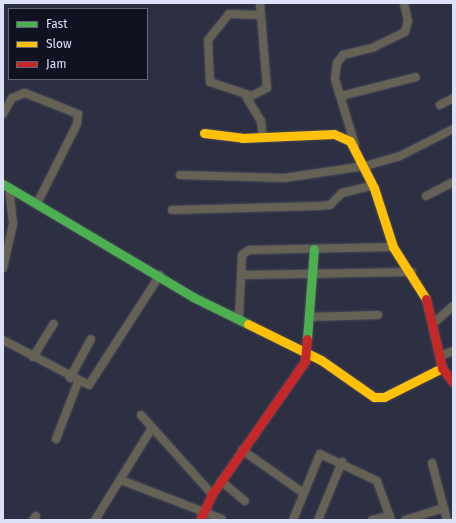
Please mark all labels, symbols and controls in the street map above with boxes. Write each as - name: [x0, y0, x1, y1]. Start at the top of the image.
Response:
- legend: [8, 8, 148, 80]
- text: Fast: [46, 17, 68, 31]
- text: Slow: [46, 37, 72, 51]
- text: Jam: [46, 57, 66, 71]

